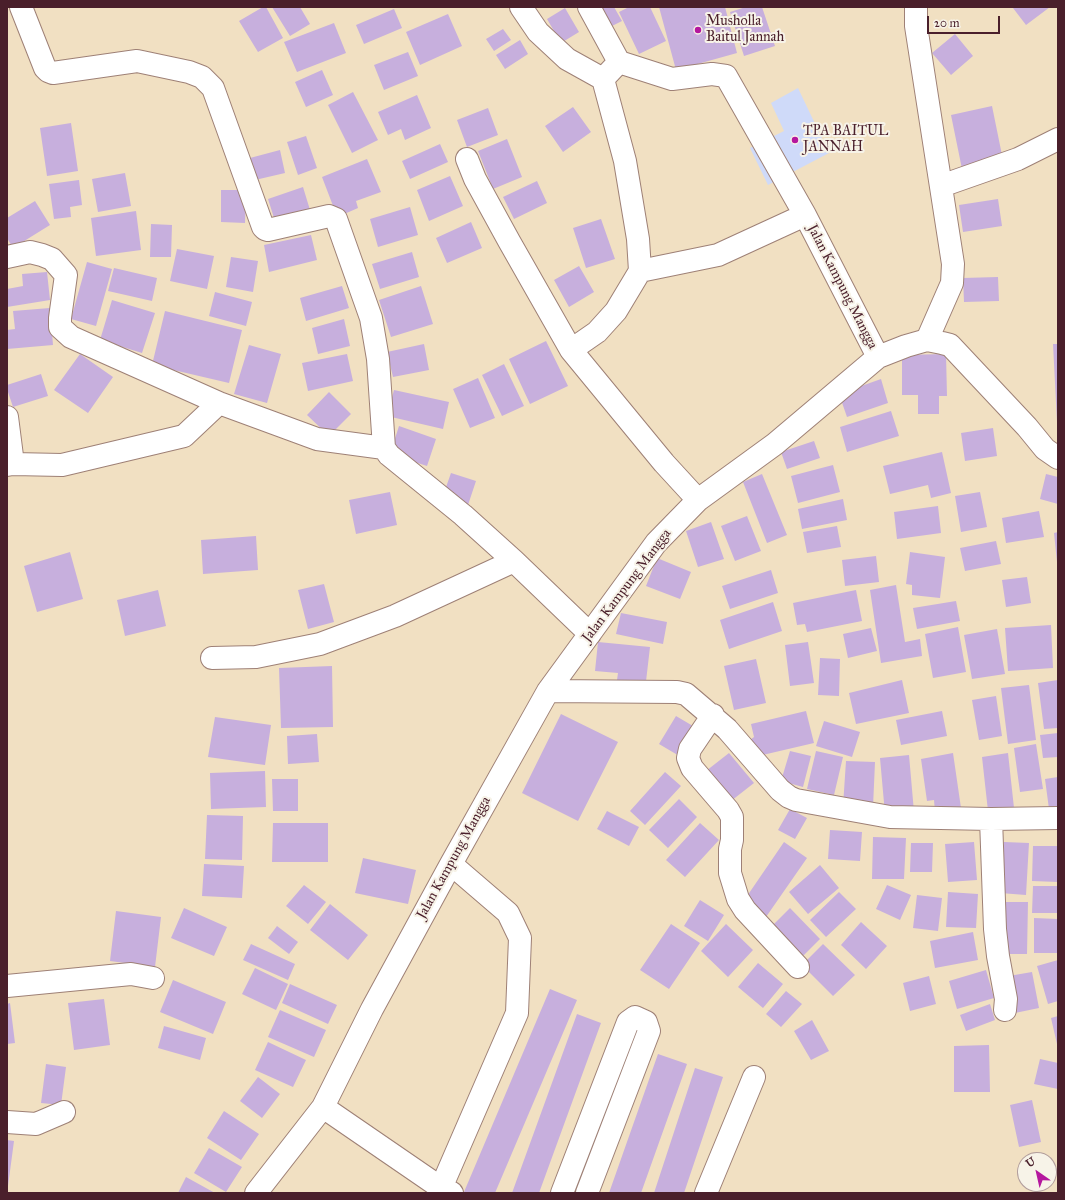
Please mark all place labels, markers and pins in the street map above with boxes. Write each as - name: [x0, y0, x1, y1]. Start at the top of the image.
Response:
- place label: Musholla Baitul Jannah: [706, 14, 784, 46]
- marker: Musholla Baitul Jannah: [693, 25, 703, 35]
- place label: TPA BAITUL JANNAH: [803, 124, 888, 156]
- marker: TPA BAITUL JANNAH: [790, 135, 800, 145]

